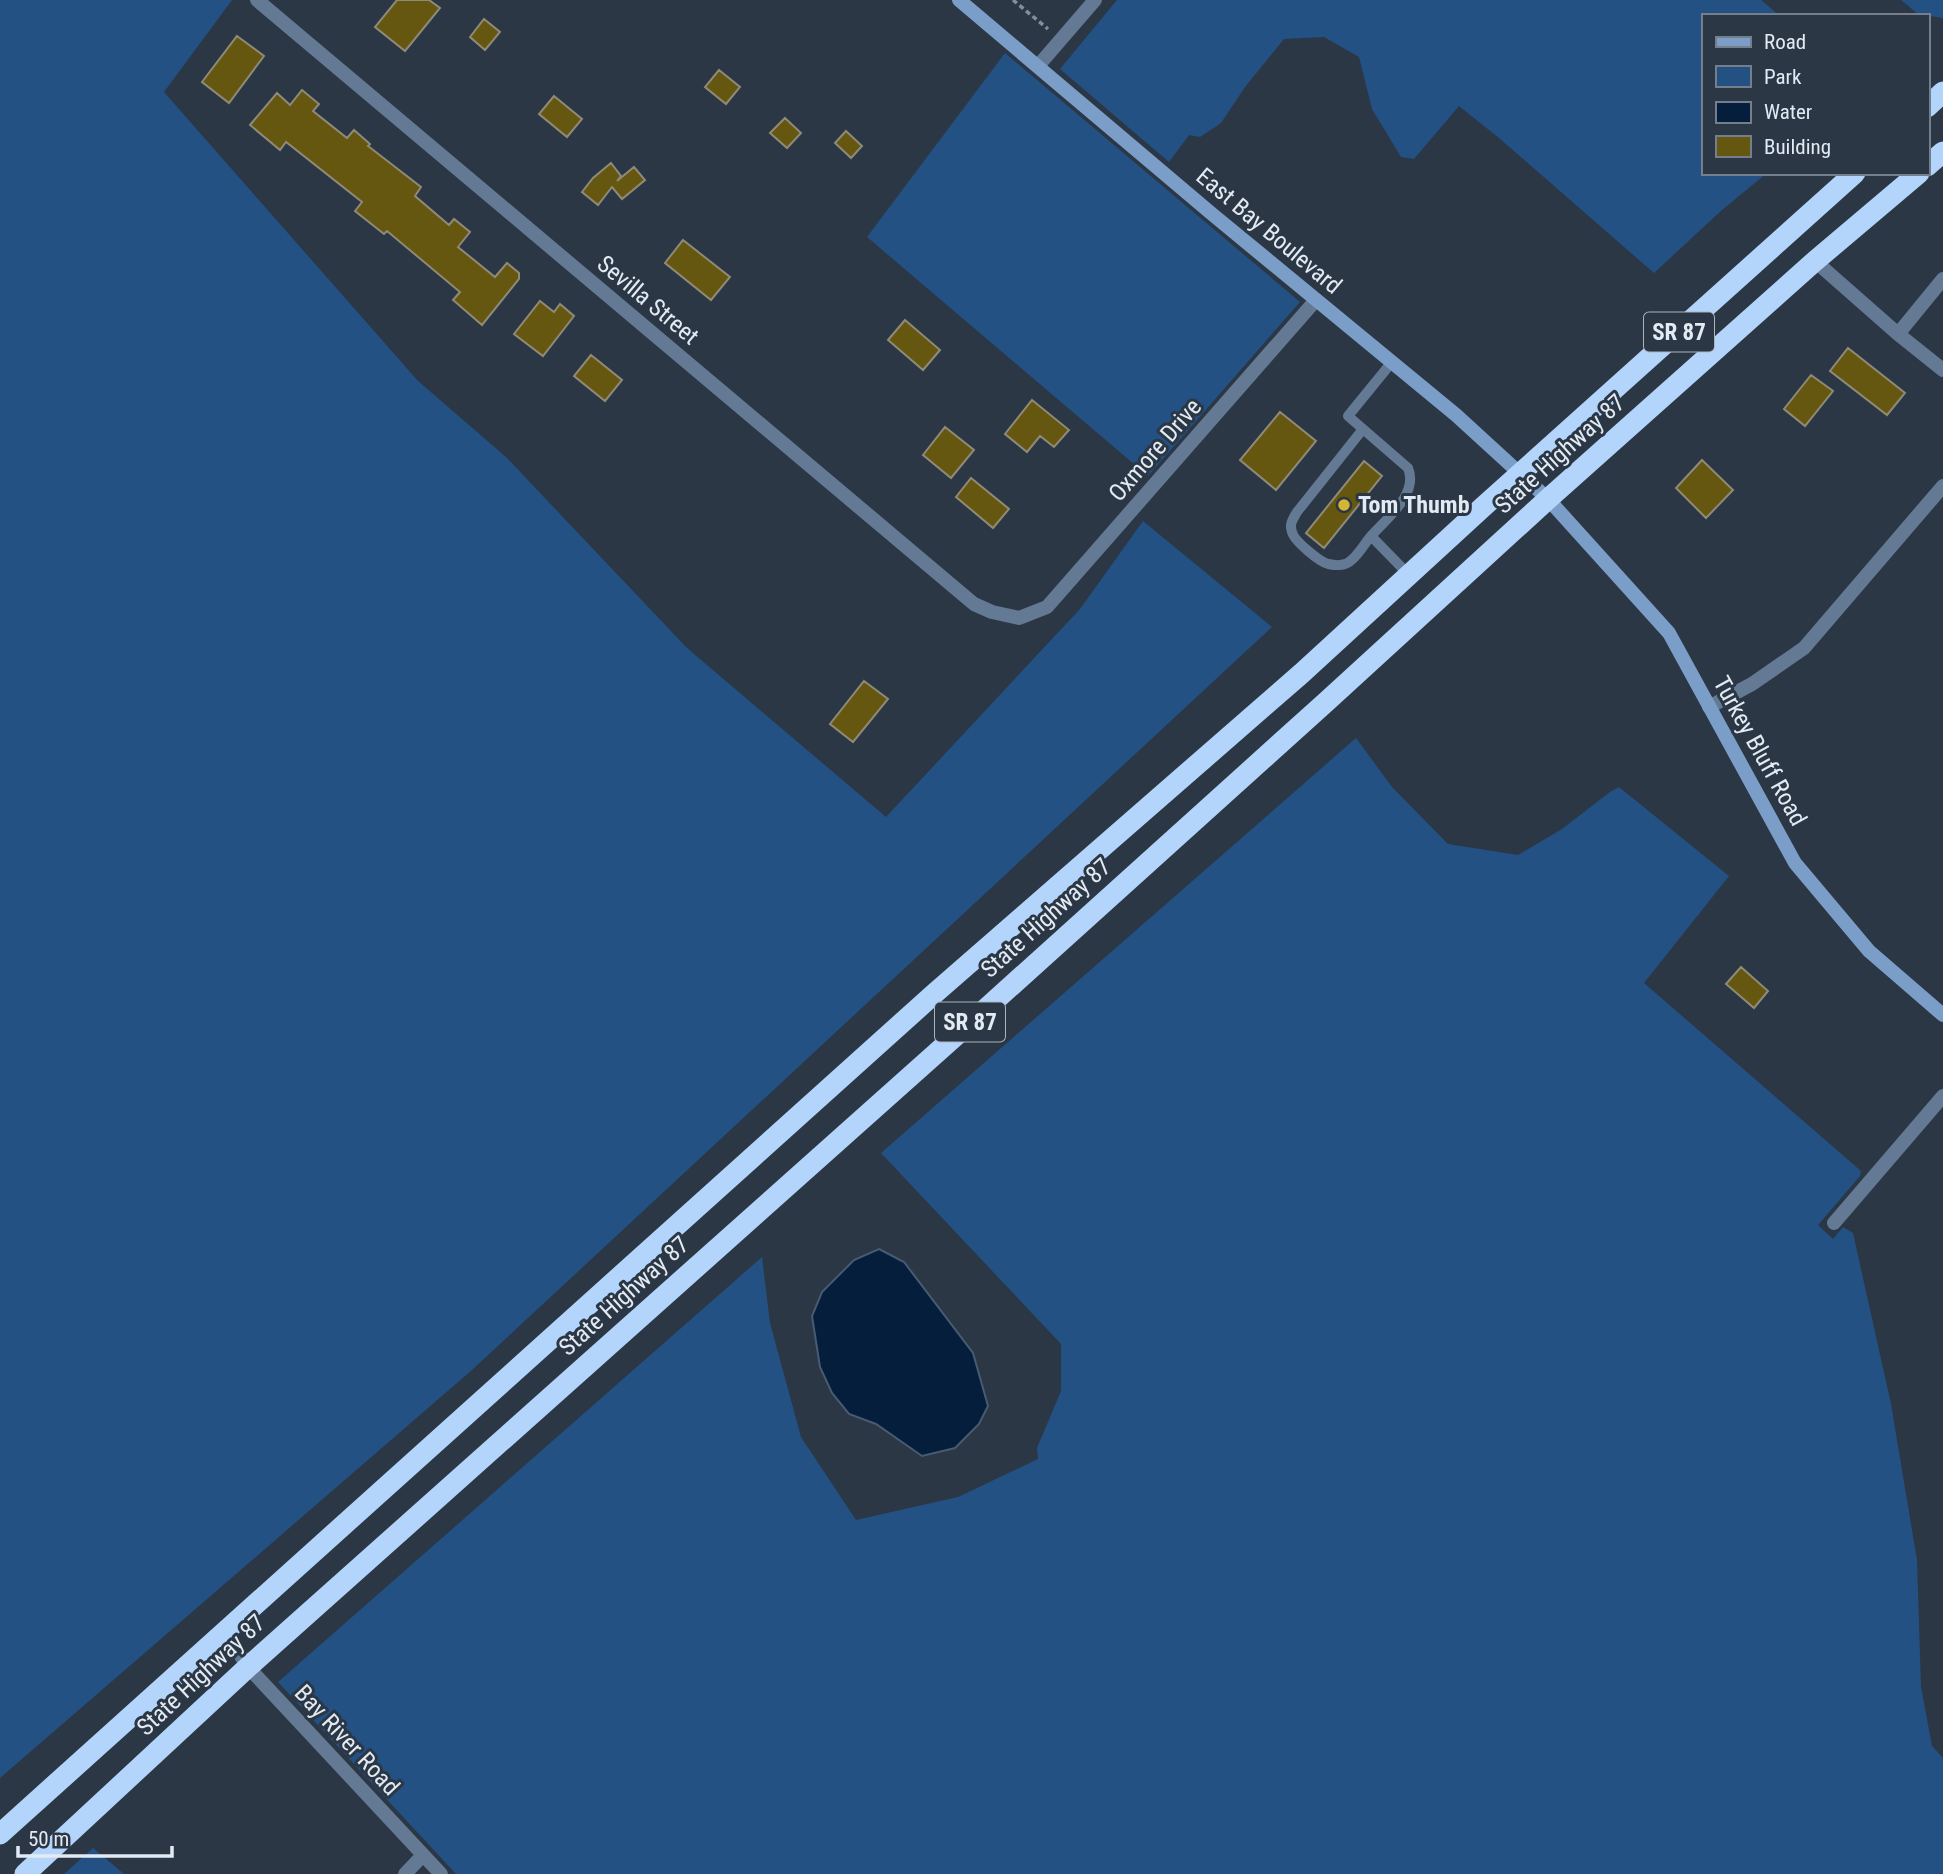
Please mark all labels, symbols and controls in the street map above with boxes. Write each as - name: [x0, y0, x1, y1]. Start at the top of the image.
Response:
- legend: [1702, 14, 1929, 175]
- text: Road: [1764, 30, 1806, 54]
- text: Park: [1764, 65, 1802, 89]
- text: Water: [1764, 100, 1812, 124]
- text: Building: [1764, 135, 1831, 159]
- street label: East Bay Boulevard: [1191, 162, 1347, 300]
- street label: Sevilla Street: [592, 250, 704, 350]
- road number: SR 87: [1644, 312, 1714, 352]
- street label: State Highway 87: [1489, 388, 1631, 520]
- street label: Oxmore Drive: [1103, 393, 1207, 507]
- place label: Tom Thumb: [1358, 491, 1470, 519]
- marker: Tom Thumb: [1336, 497, 1352, 513]
- street label: Turkey Bluff Road: [1707, 671, 1813, 831]
- street label: State Highway 87: [975, 852, 1117, 984]
- road number: SR 87: [935, 1002, 1005, 1042]
- street label: State Highway 87: [553, 1230, 695, 1362]
- street label: State Highway 87: [131, 1609, 271, 1741]
- street label: Bay River Road: [289, 1679, 405, 1801]
- scale bar: [18, 1814, 172, 1858]
- text: 50 m: [28, 1827, 69, 1851]

